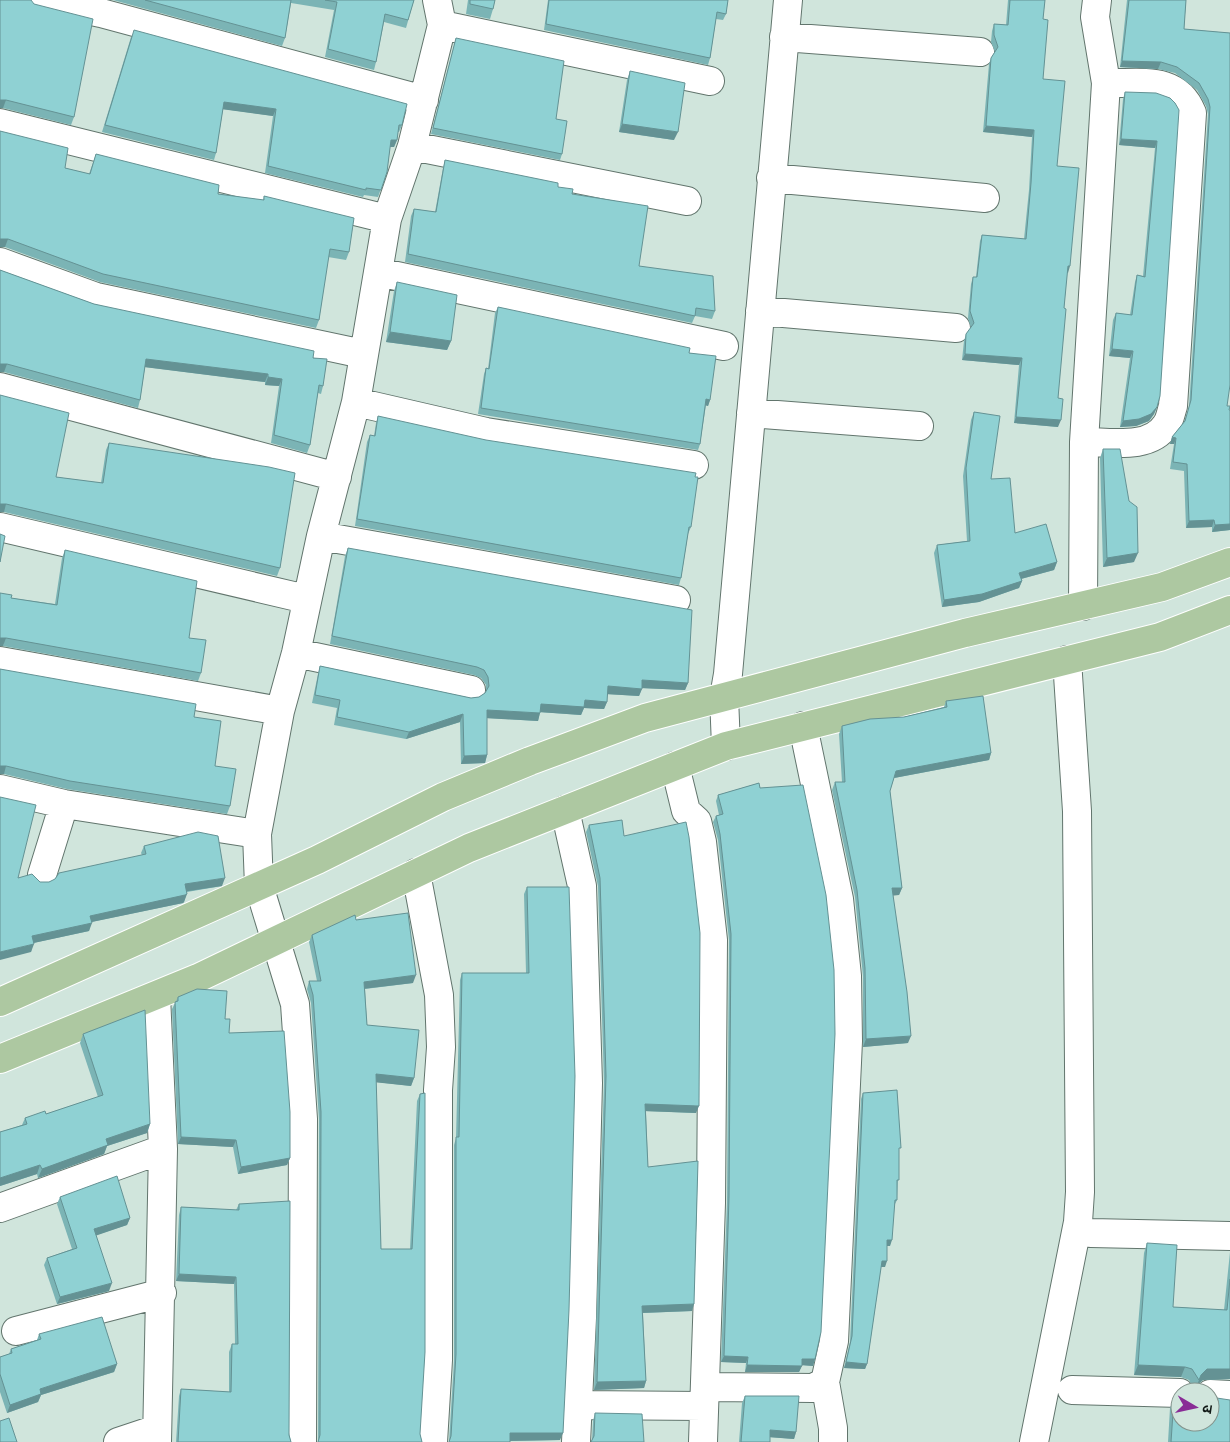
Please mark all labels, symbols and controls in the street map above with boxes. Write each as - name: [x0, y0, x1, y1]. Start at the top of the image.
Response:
- north arrow: [1170, 1382, 1220, 1432]
- text: उ: [1197, 1403, 1218, 1415]

